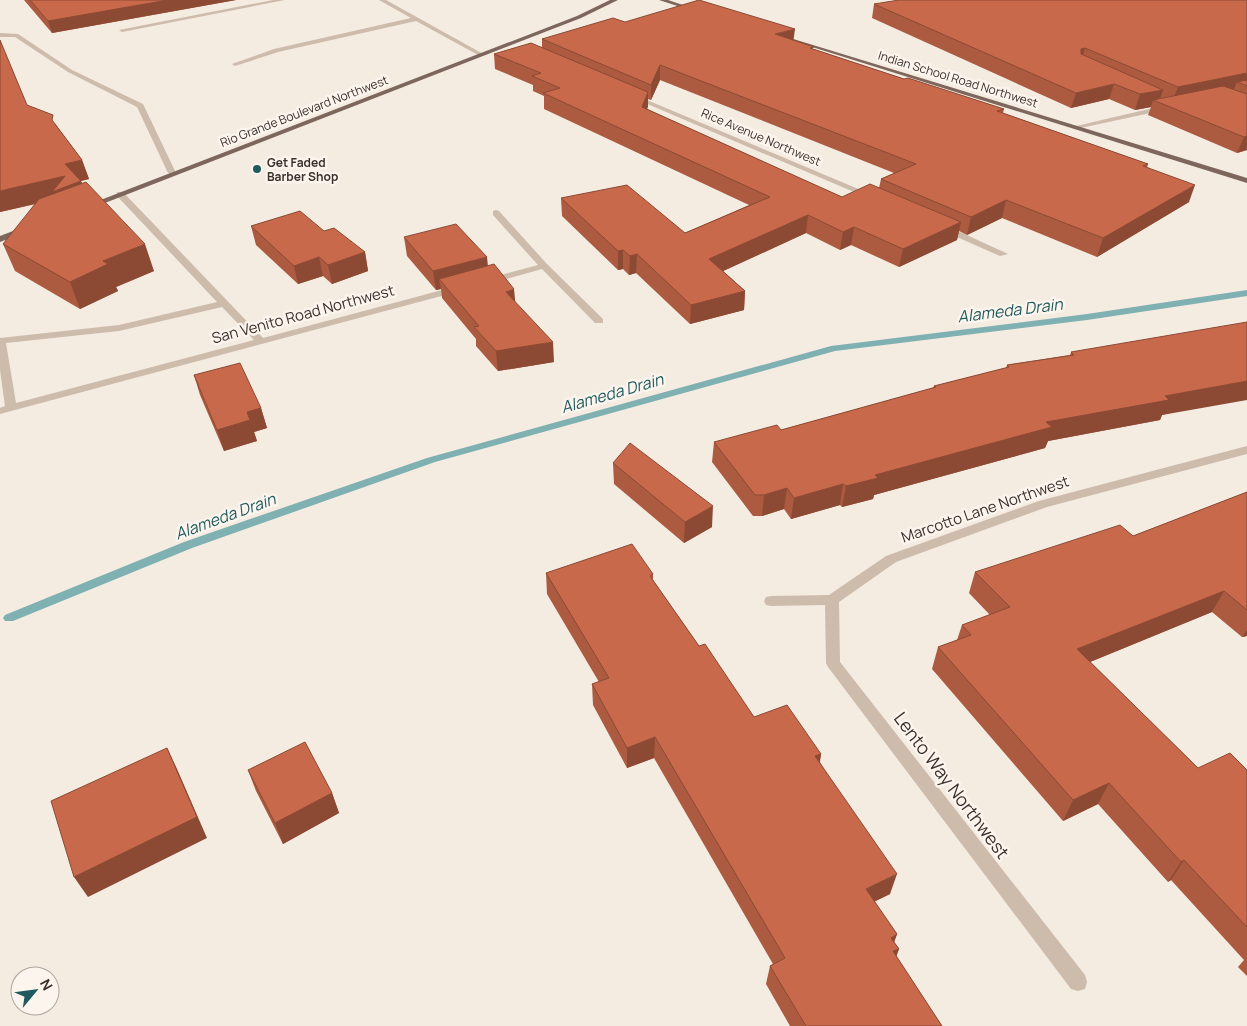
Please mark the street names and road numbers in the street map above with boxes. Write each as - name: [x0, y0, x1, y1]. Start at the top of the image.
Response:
- street label: Indian School Road Northwest: [876, 47, 1040, 111]
- street label: Rio Grande Boulevard Northwest: [218, 71, 391, 151]
- street label: Rice Avenue Northwest: [699, 104, 824, 170]
- street label: San Venito Road Northwest: [209, 280, 397, 348]
- street label: Marcotto Lane Northwest: [898, 470, 1072, 548]
- street label: Lento Way Northwest: [889, 707, 1015, 863]

